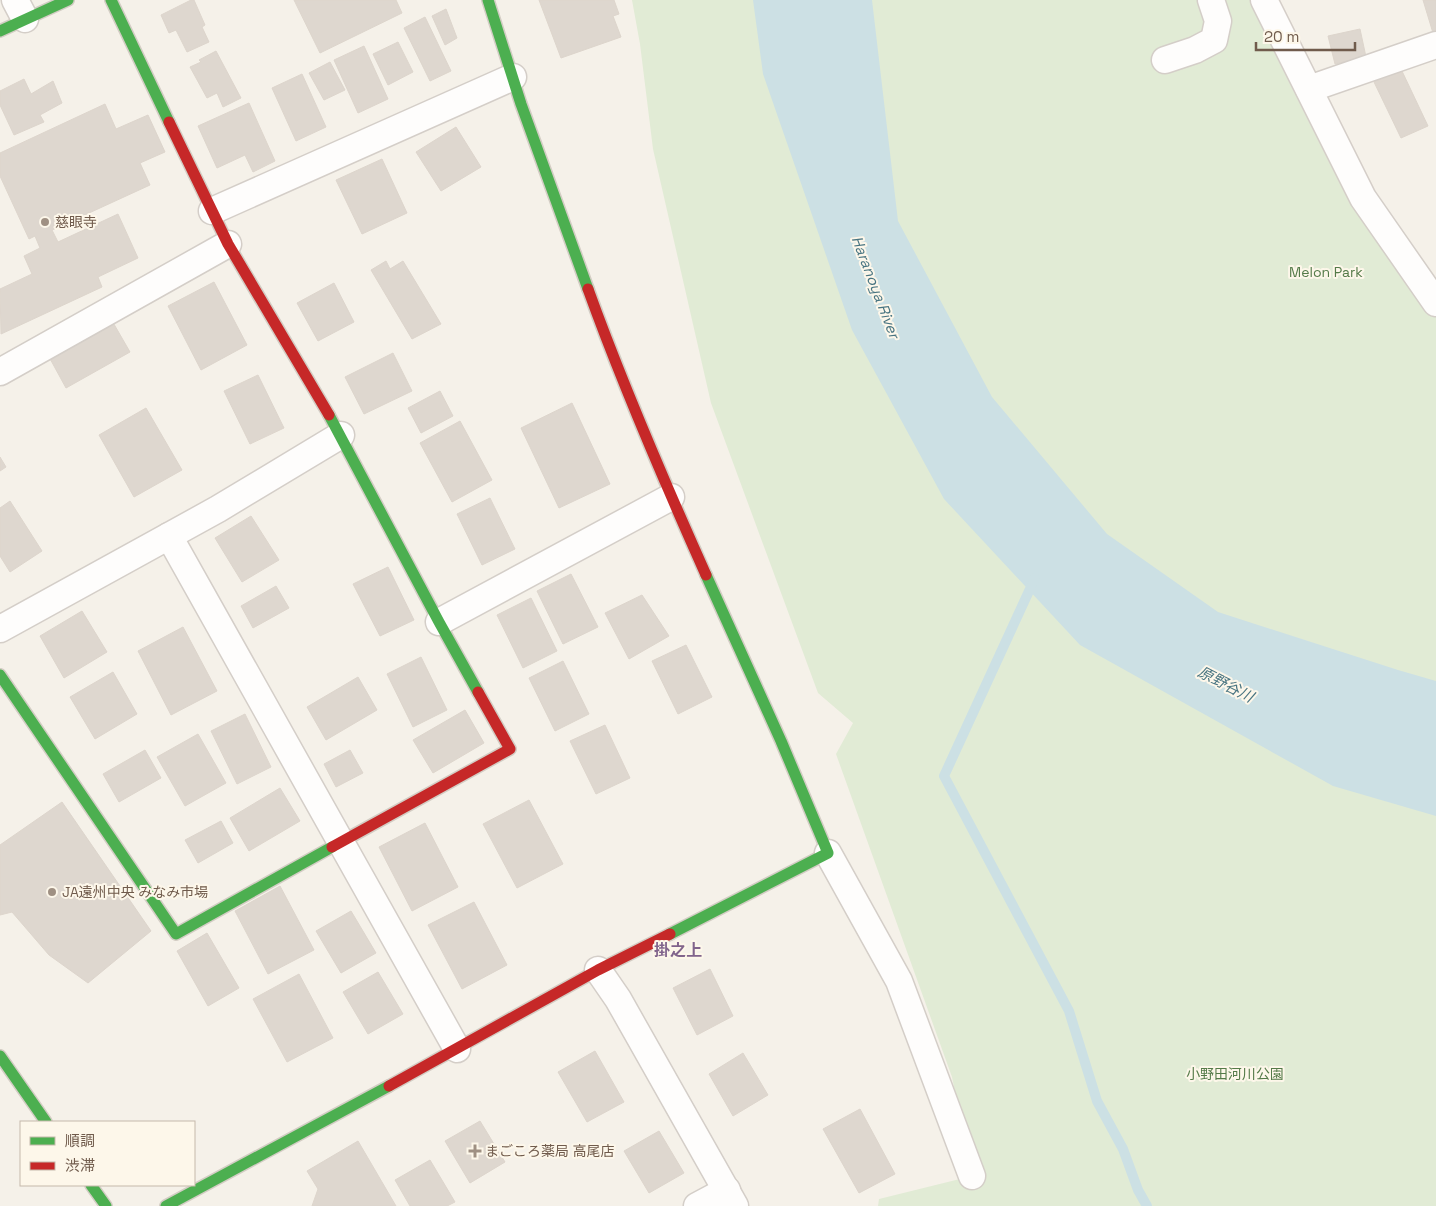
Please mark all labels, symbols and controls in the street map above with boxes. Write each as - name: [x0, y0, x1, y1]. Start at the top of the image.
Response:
- scale bar: [1256, 20, 1355, 52]
- text: 20 m: [1264, 27, 1299, 46]
- place label: 慈眼寺: [55, 213, 97, 231]
- marker: 慈眼寺: [39, 216, 51, 228]
- water label: Haranoya River: [848, 233, 905, 342]
- park label: Melon Park: [1289, 263, 1363, 281]
- water label: 原野谷川: [1195, 662, 1259, 707]
- place label: JA遠州中央 みなみ市場: [62, 883, 208, 901]
- marker: JA遠州中央 みなみ市場: [46, 886, 58, 898]
- district label: 掛之上: [654, 940, 702, 961]
- park label: 小野田河川公園: [1186, 1065, 1284, 1083]
- legend: [20, 1121, 195, 1186]
- text: 順調: [65, 1131, 95, 1150]
- place label: まごころ薬局 高尾店: [485, 1142, 615, 1160]
- marker: まごころ薬局 高尾店: [469, 1145, 481, 1157]
- text: 渋滞: [65, 1156, 95, 1175]

